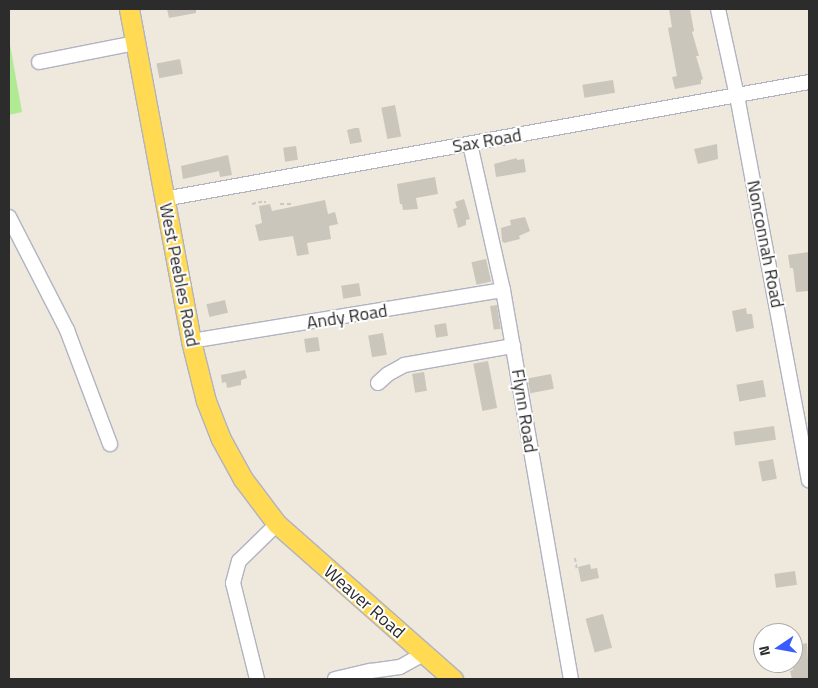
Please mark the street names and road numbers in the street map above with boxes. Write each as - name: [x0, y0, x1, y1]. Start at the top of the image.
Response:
- street label: Sax Road: [451, 124, 523, 158]
- street label: Nonconnah Road: [742, 178, 788, 310]
- street label: West Peebles Road: [154, 201, 204, 349]
- street label: Andy Road: [305, 300, 389, 334]
- street label: Flynn Road: [507, 368, 541, 454]
- street label: Weaver Road: [319, 561, 409, 643]

